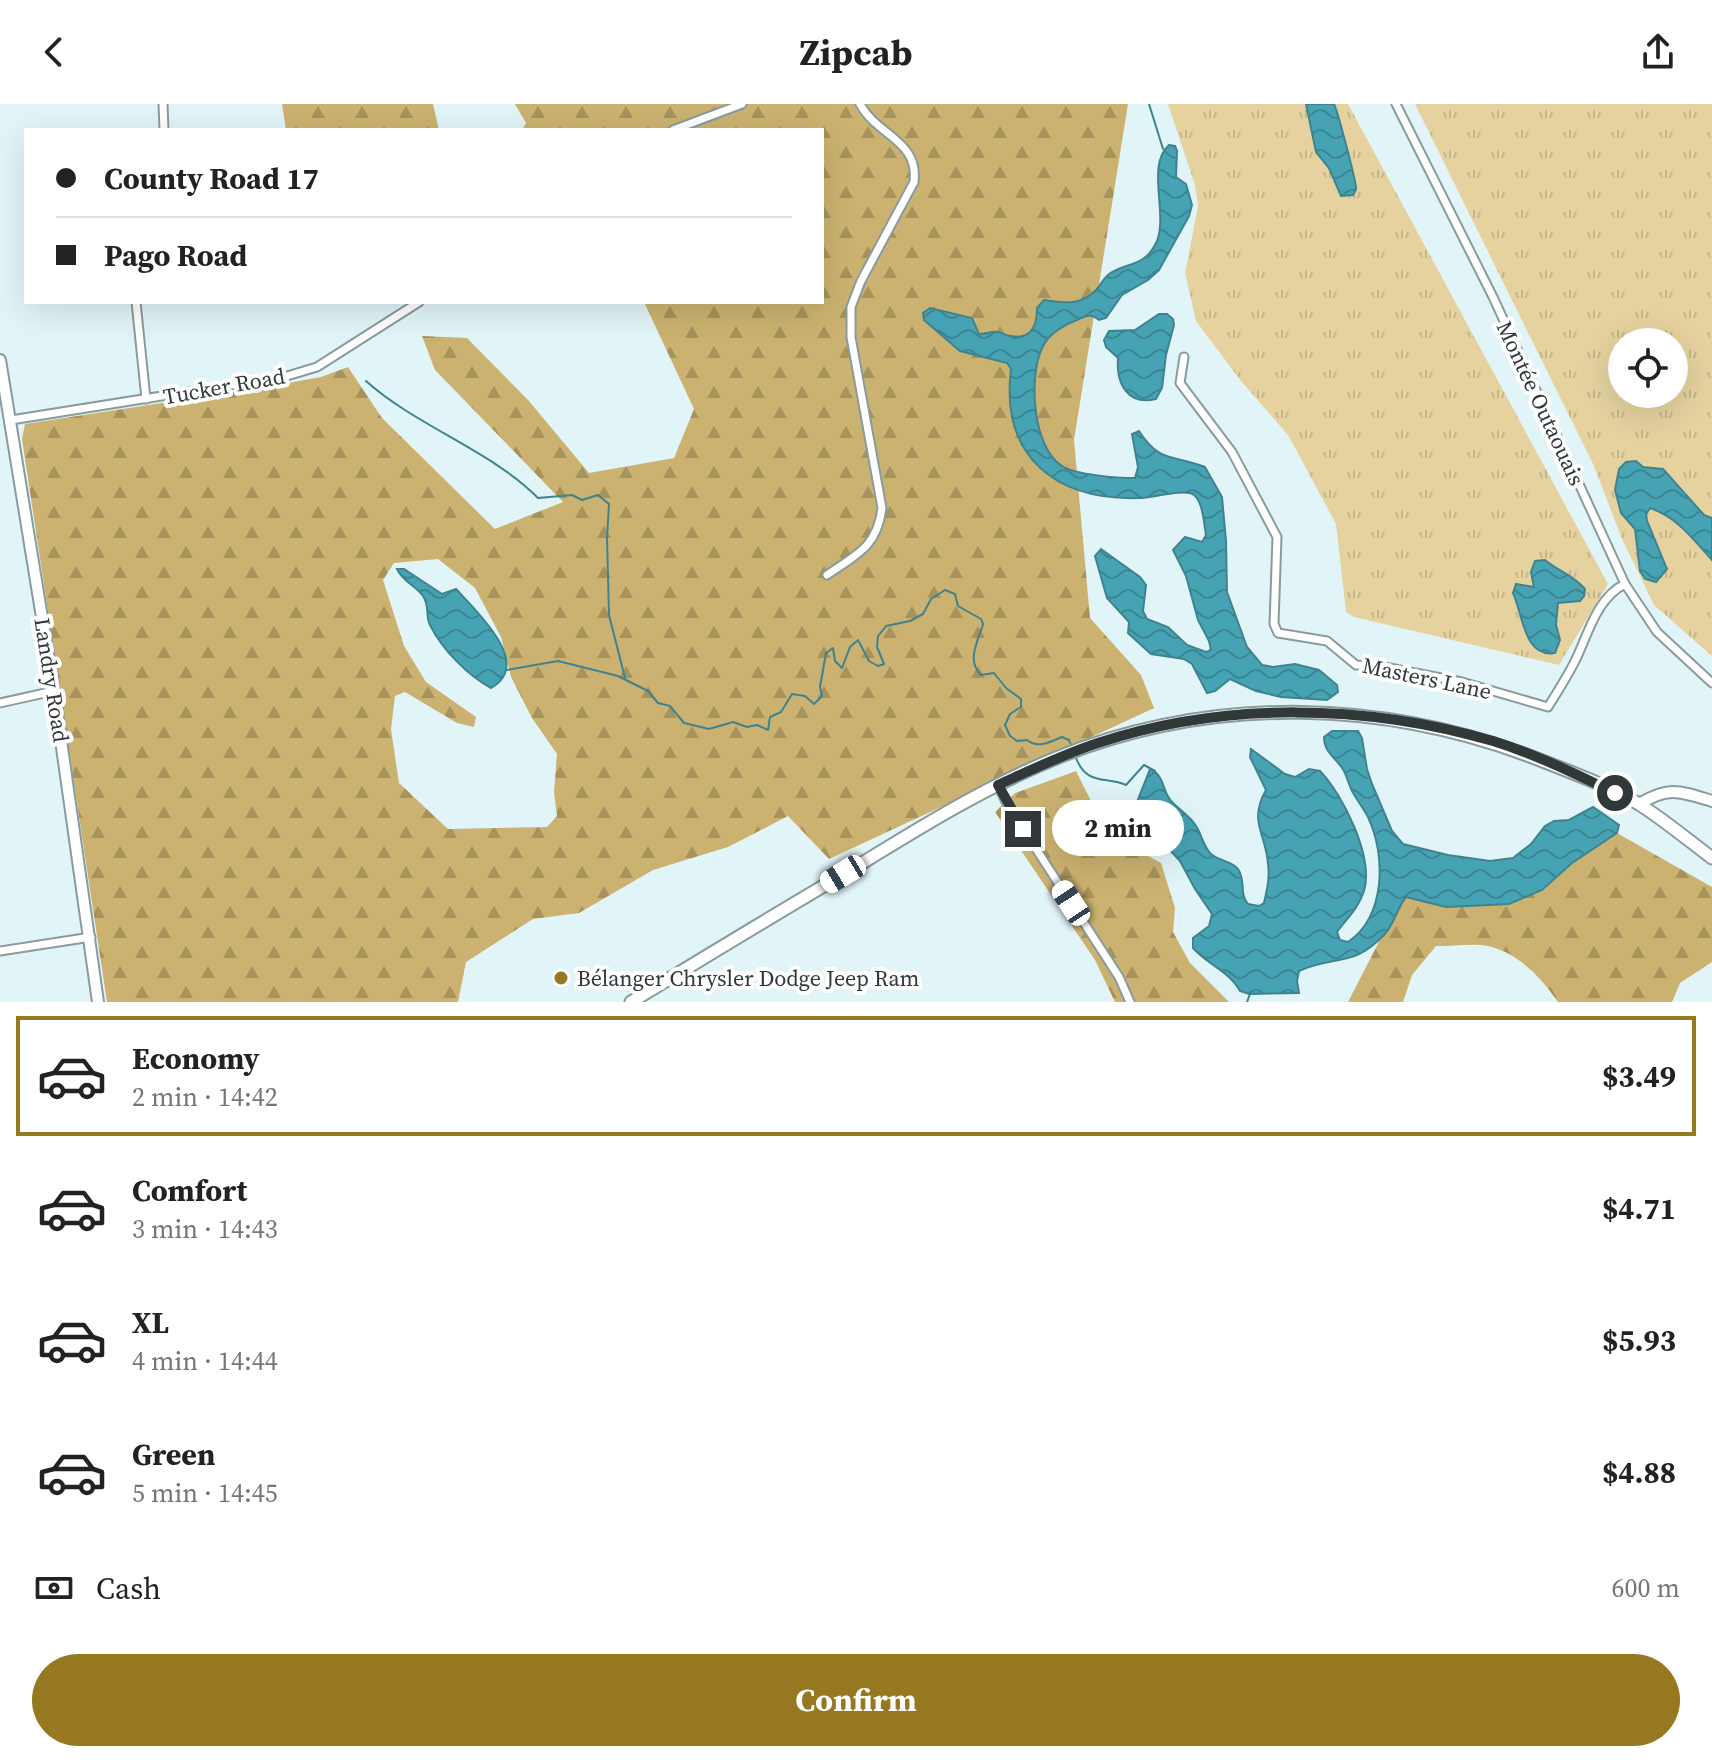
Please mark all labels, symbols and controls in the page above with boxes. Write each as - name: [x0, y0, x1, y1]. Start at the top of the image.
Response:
- text: Zipcab: [799, 28, 913, 77]
- icon: back: [32, 30, 76, 74]
- icon: share: [1636, 30, 1680, 74]
- text: County Road 17: [104, 158, 319, 199]
- text: Pago Road: [104, 235, 247, 276]
- street label: Montée Outaouais: [1490, 316, 1592, 490]
- map controls: [1608, 328, 1688, 408]
- button: locate: [1608, 328, 1688, 408]
- street label: Tucker Road: [161, 360, 288, 411]
- street label: Landry Road: [27, 616, 77, 745]
- street label: Masters Lane: [1360, 650, 1494, 706]
- route start: [1597, 775, 1633, 811]
- callout: 2 min: [1051, 801, 1183, 857]
- text: 2 min: [1084, 810, 1152, 846]
- route end: [1005, 811, 1041, 847]
- car: [816, 851, 870, 897]
- car: [1048, 876, 1094, 930]
- place label: Bélanger Chrysler Dodge Jeep Ram: [577, 963, 919, 993]
- marker: Bélanger Chrysler Dodge Jeep Ram: [552, 969, 570, 987]
- text: Economy: [132, 1038, 260, 1079]
- icon: car: [36, 1040, 108, 1112]
- text: $3.49: [1602, 1056, 1676, 1097]
- text: 2 min · 14:42: [132, 1079, 278, 1115]
- text: Comfort: [132, 1170, 247, 1211]
- icon: car: [36, 1172, 108, 1244]
- text: $4.71: [1602, 1188, 1676, 1229]
- text: 3 min · 14:43: [132, 1211, 278, 1247]
- text: XL: [132, 1302, 169, 1343]
- icon: car: [36, 1304, 108, 1376]
- text: $5.93: [1602, 1320, 1676, 1361]
- text: 4 min · 14:44: [132, 1343, 278, 1379]
- text: Green: [132, 1434, 215, 1475]
- icon: car: [36, 1436, 108, 1508]
- text: $4.88: [1602, 1452, 1676, 1493]
- text: 5 min · 14:45: [132, 1475, 278, 1511]
- icon: cash: [32, 1566, 76, 1610]
- text: Cash: [96, 1568, 161, 1609]
- text: 600 m: [1612, 1570, 1680, 1606]
- button: Confirm: [32, 1654, 1680, 1746]

